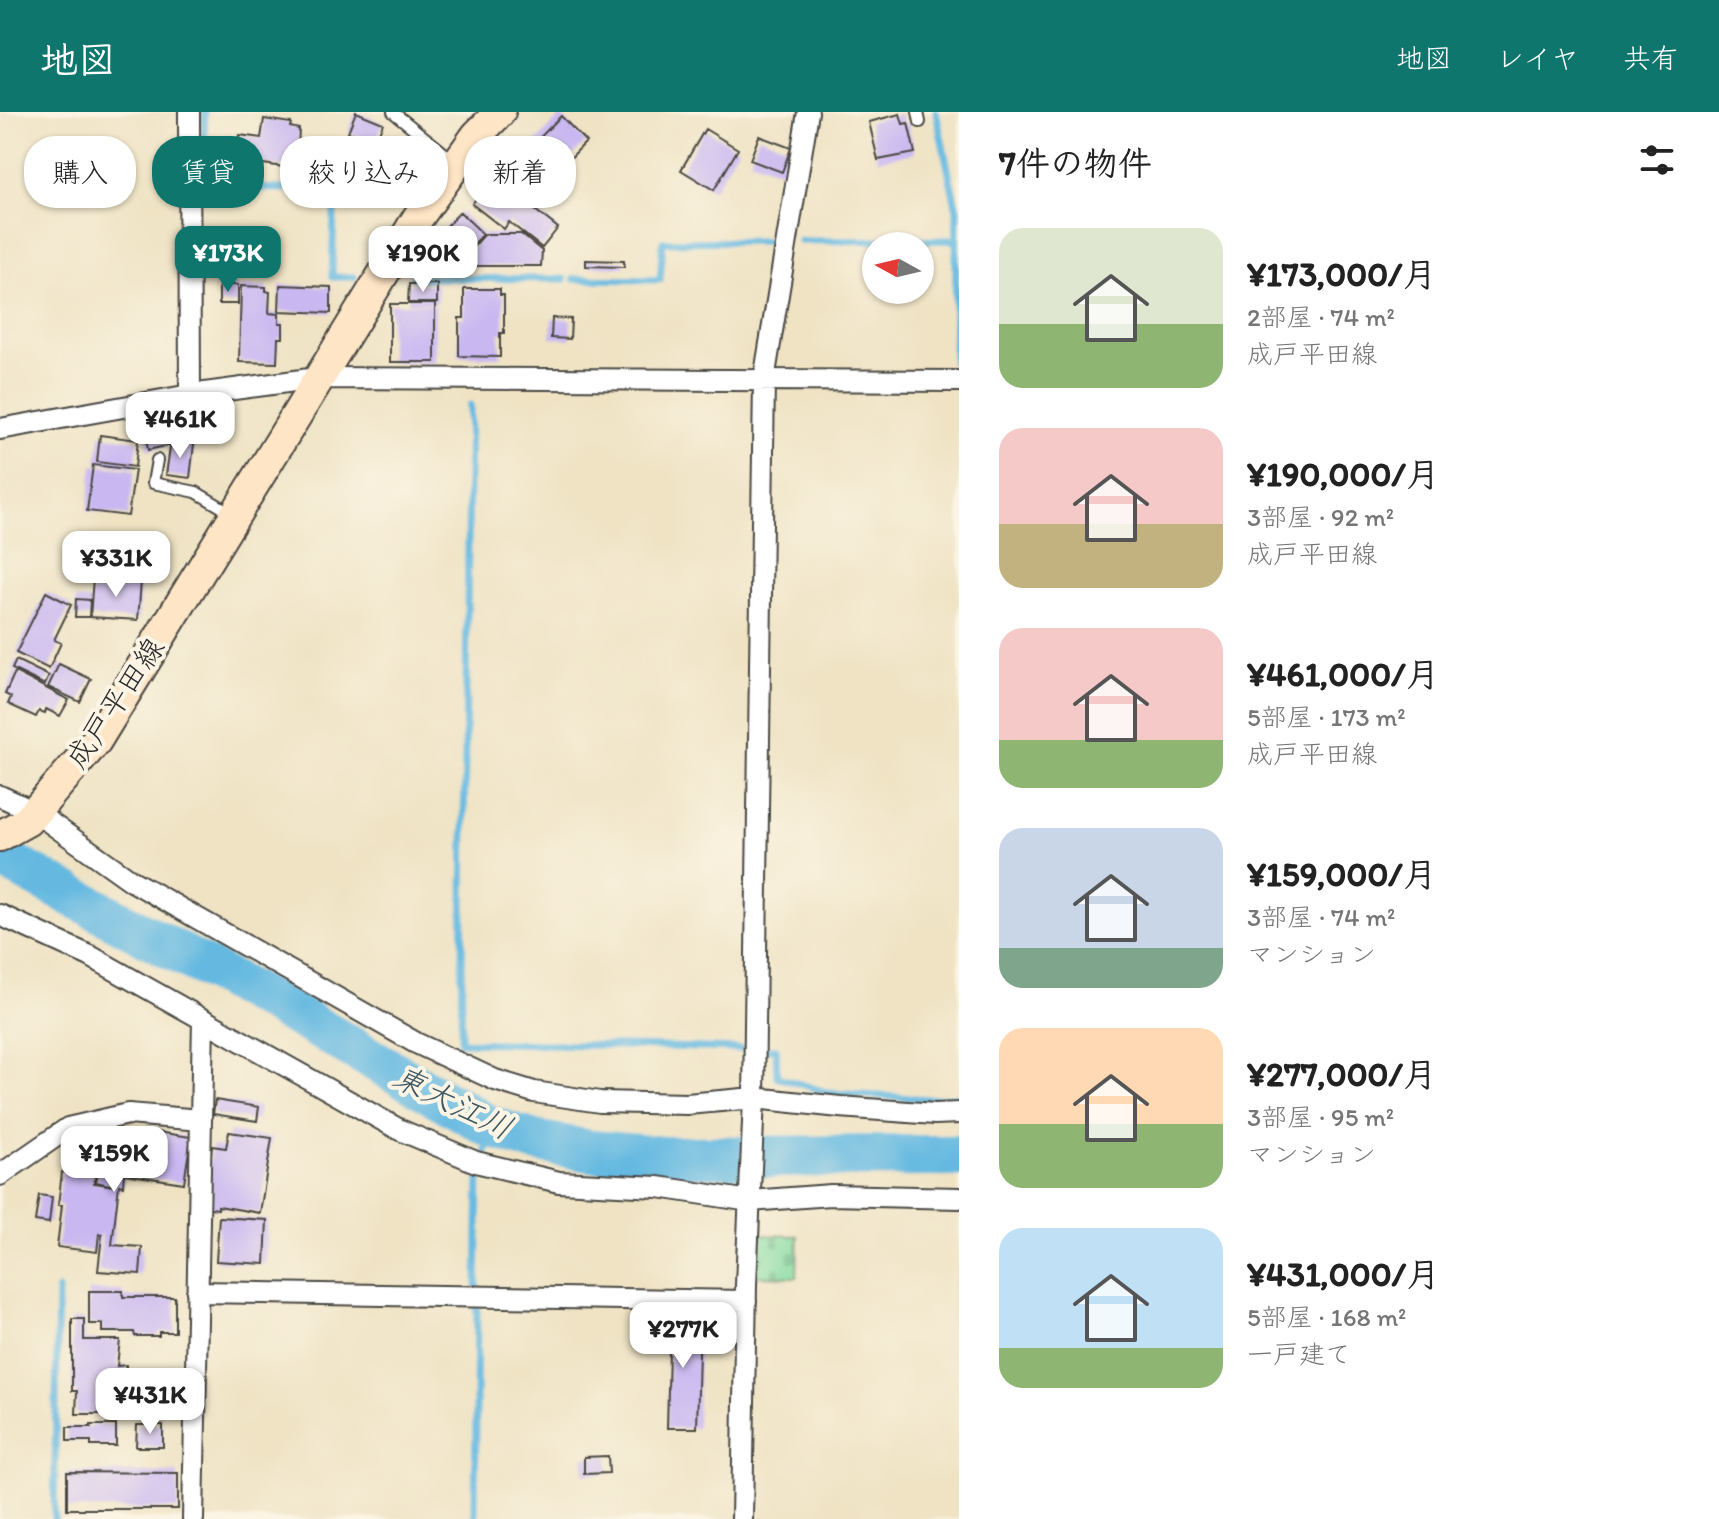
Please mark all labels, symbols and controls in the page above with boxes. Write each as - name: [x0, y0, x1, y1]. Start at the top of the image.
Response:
- text: 地図: [40, 37, 116, 83]
- text: 地図: [1396, 41, 1452, 75]
- text: レイヤ: [1496, 41, 1579, 75]
- text: 共有: [1623, 41, 1679, 75]
- chip: 購入: [24, 136, 136, 208]
- chip: 賃貸: [152, 136, 264, 208]
- chip: 絞り込み: [280, 136, 448, 208]
- chip: 新着: [464, 136, 576, 208]
- icon: filters: [1635, 138, 1679, 182]
- text: 7件の物件: [999, 143, 1152, 184]
- pin: ¥173K: [172, 226, 284, 294]
- pin: ¥190K: [367, 226, 479, 294]
- north arrow: [862, 232, 934, 304]
- map controls: [862, 232, 934, 304]
- text: ¥173K: [193, 236, 263, 268]
- text: ¥190K: [387, 236, 459, 268]
- text: ¥173,000/月: [1247, 254, 1436, 295]
- icon: home: [1063, 260, 1159, 356]
- text: 2部屋 · 74 m²: [1247, 301, 1395, 333]
- text: 成戸平田線: [1247, 338, 1377, 370]
- pin: ¥461K: [124, 392, 236, 460]
- text: ¥461K: [144, 402, 216, 434]
- text: ¥190,000/月: [1247, 454, 1440, 495]
- icon: home: [1063, 460, 1159, 556]
- text: 3部屋 · 92 m²: [1247, 501, 1394, 533]
- pin: ¥331K: [60, 531, 172, 599]
- text: 成戸平田線: [1247, 538, 1377, 570]
- text: ¥331K: [80, 541, 152, 573]
- street label: 成戸平田線: [57, 630, 172, 775]
- text: ¥461,000/月: [1247, 654, 1439, 695]
- icon: home: [1063, 660, 1159, 756]
- text: 5部屋 · 173 m²: [1247, 701, 1406, 733]
- text: 成戸平田線: [1247, 738, 1377, 770]
- text: ¥159,000/月: [1247, 854, 1437, 895]
- icon: home: [1063, 860, 1159, 956]
- text: 3部屋 · 74 m²: [1247, 901, 1395, 933]
- text: マンション: [1247, 938, 1376, 970]
- text: ¥277,000/月: [1247, 1054, 1437, 1095]
- water label: 東大江川: [387, 1057, 519, 1147]
- icon: home: [1063, 1060, 1159, 1156]
- text: 3部屋 · 95 m²: [1247, 1101, 1394, 1133]
- pin: ¥159K: [58, 1126, 170, 1194]
- text: ¥159K: [79, 1136, 149, 1168]
- text: マンション: [1247, 1138, 1376, 1170]
- text: ¥431,000/月: [1247, 1254, 1440, 1295]
- icon: home: [1063, 1260, 1159, 1356]
- text: 5部屋 · 168 m²: [1247, 1301, 1406, 1333]
- pin: ¥277K: [627, 1302, 739, 1370]
- text: ¥277K: [648, 1312, 718, 1344]
- text: 一戸建て: [1247, 1338, 1351, 1370]
- pin: ¥431K: [94, 1368, 206, 1436]
- text: ¥431K: [113, 1378, 187, 1410]

